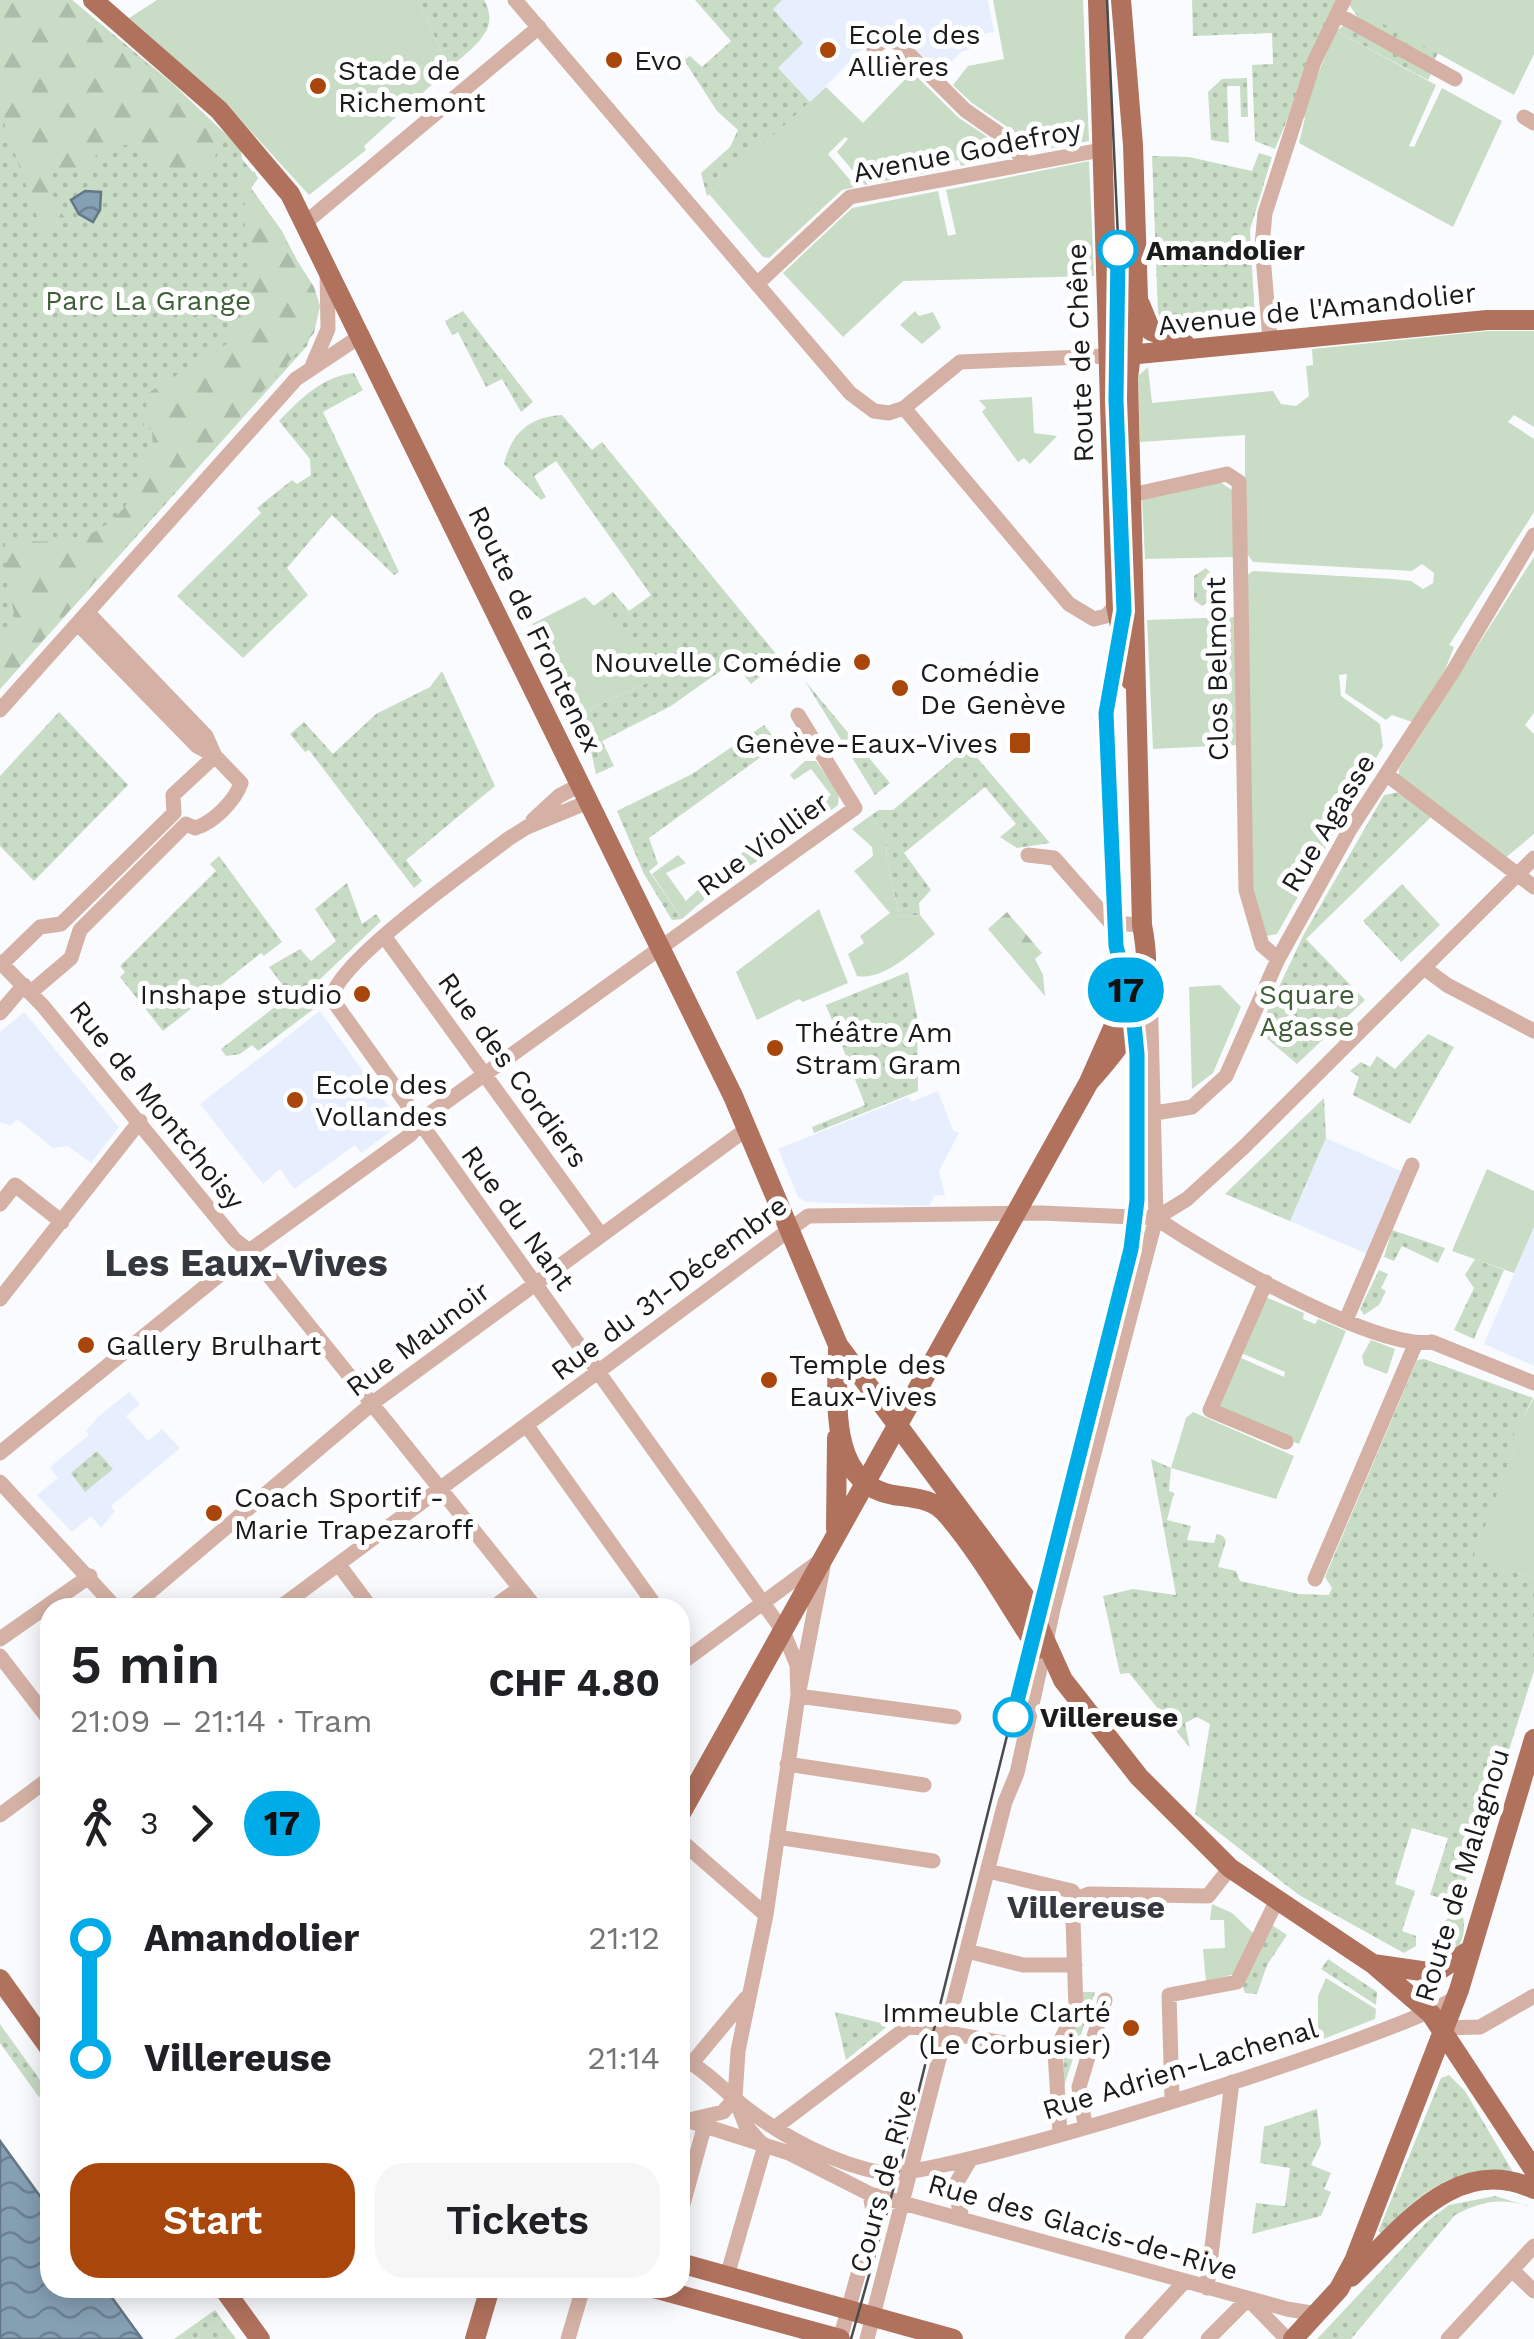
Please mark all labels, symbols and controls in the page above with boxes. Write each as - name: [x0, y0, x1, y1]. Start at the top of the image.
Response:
- place label: Ecole des Allières: [848, 18, 981, 83]
- marker: Ecole des Allières: [817, 39, 839, 61]
- place label: Evo: [634, 44, 682, 77]
- marker: Evo: [603, 49, 625, 71]
- place label: Stade de Richemont: [338, 54, 486, 119]
- marker: Stade de Richemont: [307, 75, 329, 97]
- street label: Avenue Godefroy: [850, 113, 1085, 189]
- marker: Amandolier: [1099, 231, 1137, 269]
- place label: Amandolier: [1146, 234, 1305, 267]
- street label: Route de Chêne: [1060, 243, 1100, 463]
- street label: Avenue de l'Amandolier: [1156, 276, 1478, 342]
- park label: Parc La Grange: [45, 284, 251, 317]
- street label: Route de Frontenex: [461, 501, 609, 757]
- street label: Clos Belmont: [1199, 576, 1235, 761]
- place label: Nouvelle Comédie: [594, 646, 842, 679]
- marker: Nouvelle Comédie: [851, 651, 873, 673]
- place label: Comédie De Genève: [920, 656, 1066, 721]
- marker: Comédie De Genève: [889, 677, 911, 699]
- place label: Genève-Eaux-Vives: [735, 727, 998, 760]
- marker: Genève-Eaux-Vives: [1007, 730, 1033, 756]
- street label: Rue Agasse: [1274, 748, 1382, 898]
- street label: Rue Viollier: [691, 785, 835, 903]
- line badge: 17: [1081, 958, 1171, 1022]
- street label: Rue des Cordiers: [431, 966, 595, 1174]
- text: 17: [1108, 969, 1144, 1011]
- place label: Inshape studio: [140, 978, 342, 1011]
- park label: Square Agasse: [1259, 978, 1355, 1043]
- marker: Inshape studio: [351, 983, 373, 1005]
- street label: Rue de Montchoisy: [63, 994, 252, 1217]
- place label: Théâtre Am Stram Gram: [795, 1016, 962, 1081]
- marker: Théâtre Am Stram Gram: [764, 1037, 786, 1059]
- place label: Ecole des Vollandes: [315, 1068, 448, 1133]
- marker: Ecole des Vollandes: [284, 1089, 306, 1111]
- street label: Rue du Nant: [454, 1139, 582, 1297]
- street label: Rue du 31-Décembre: [545, 1189, 793, 1387]
- district label: Les Eaux-Vives: [104, 1241, 388, 1285]
- street label: Rue Maunoir: [340, 1274, 496, 1404]
- place label: Gallery Brulhart: [106, 1329, 321, 1362]
- marker: Gallery Brulhart: [75, 1334, 97, 1356]
- place label: Temple des Eaux-Vives: [789, 1348, 946, 1413]
- marker: Temple des Eaux-Vives: [758, 1369, 780, 1391]
- place label: Coach Sportif - Marie Trapezaroff: [234, 1481, 473, 1546]
- marker: Coach Sportif - Marie Trapezaroff: [203, 1502, 225, 1524]
- text: 5 min: [70, 1632, 220, 1696]
- text: CHF 4.80: [488, 1661, 660, 1705]
- marker: Villereuse: [994, 1698, 1032, 1736]
- place label: Villereuse: [1040, 1701, 1178, 1734]
- text: 21:09 – 21:14 · Tram: [70, 1702, 373, 1740]
- street label: Route de Malagnou: [1408, 1744, 1516, 2006]
- icon: walk: [70, 1796, 125, 1851]
- icon: forward: [174, 1796, 229, 1851]
- text: 17: [264, 1802, 300, 1844]
- text: 3: [140, 1804, 159, 1842]
- district label: Villereuse: [1007, 1888, 1165, 1926]
- text: Amandolier: [144, 1916, 359, 1960]
- text: 21:12: [588, 1919, 660, 1957]
- place label: Immeuble Clarté (Le Corbusier): [882, 1996, 1111, 2061]
- street label: Rue Adrien-Lachenal: [1038, 2011, 1322, 2127]
- marker: Immeuble Clarté (Le Corbusier): [1120, 2017, 1142, 2039]
- text: Villereuse: [144, 2036, 332, 2080]
- text: 21:14: [587, 2039, 660, 2077]
- street label: Cours de Rive: [843, 2086, 923, 2276]
- button: Start: [70, 2163, 355, 2278]
- button: Tickets: [375, 2163, 660, 2278]
- street label: Rue des Glacis-de-Rive: [924, 2167, 1242, 2287]

